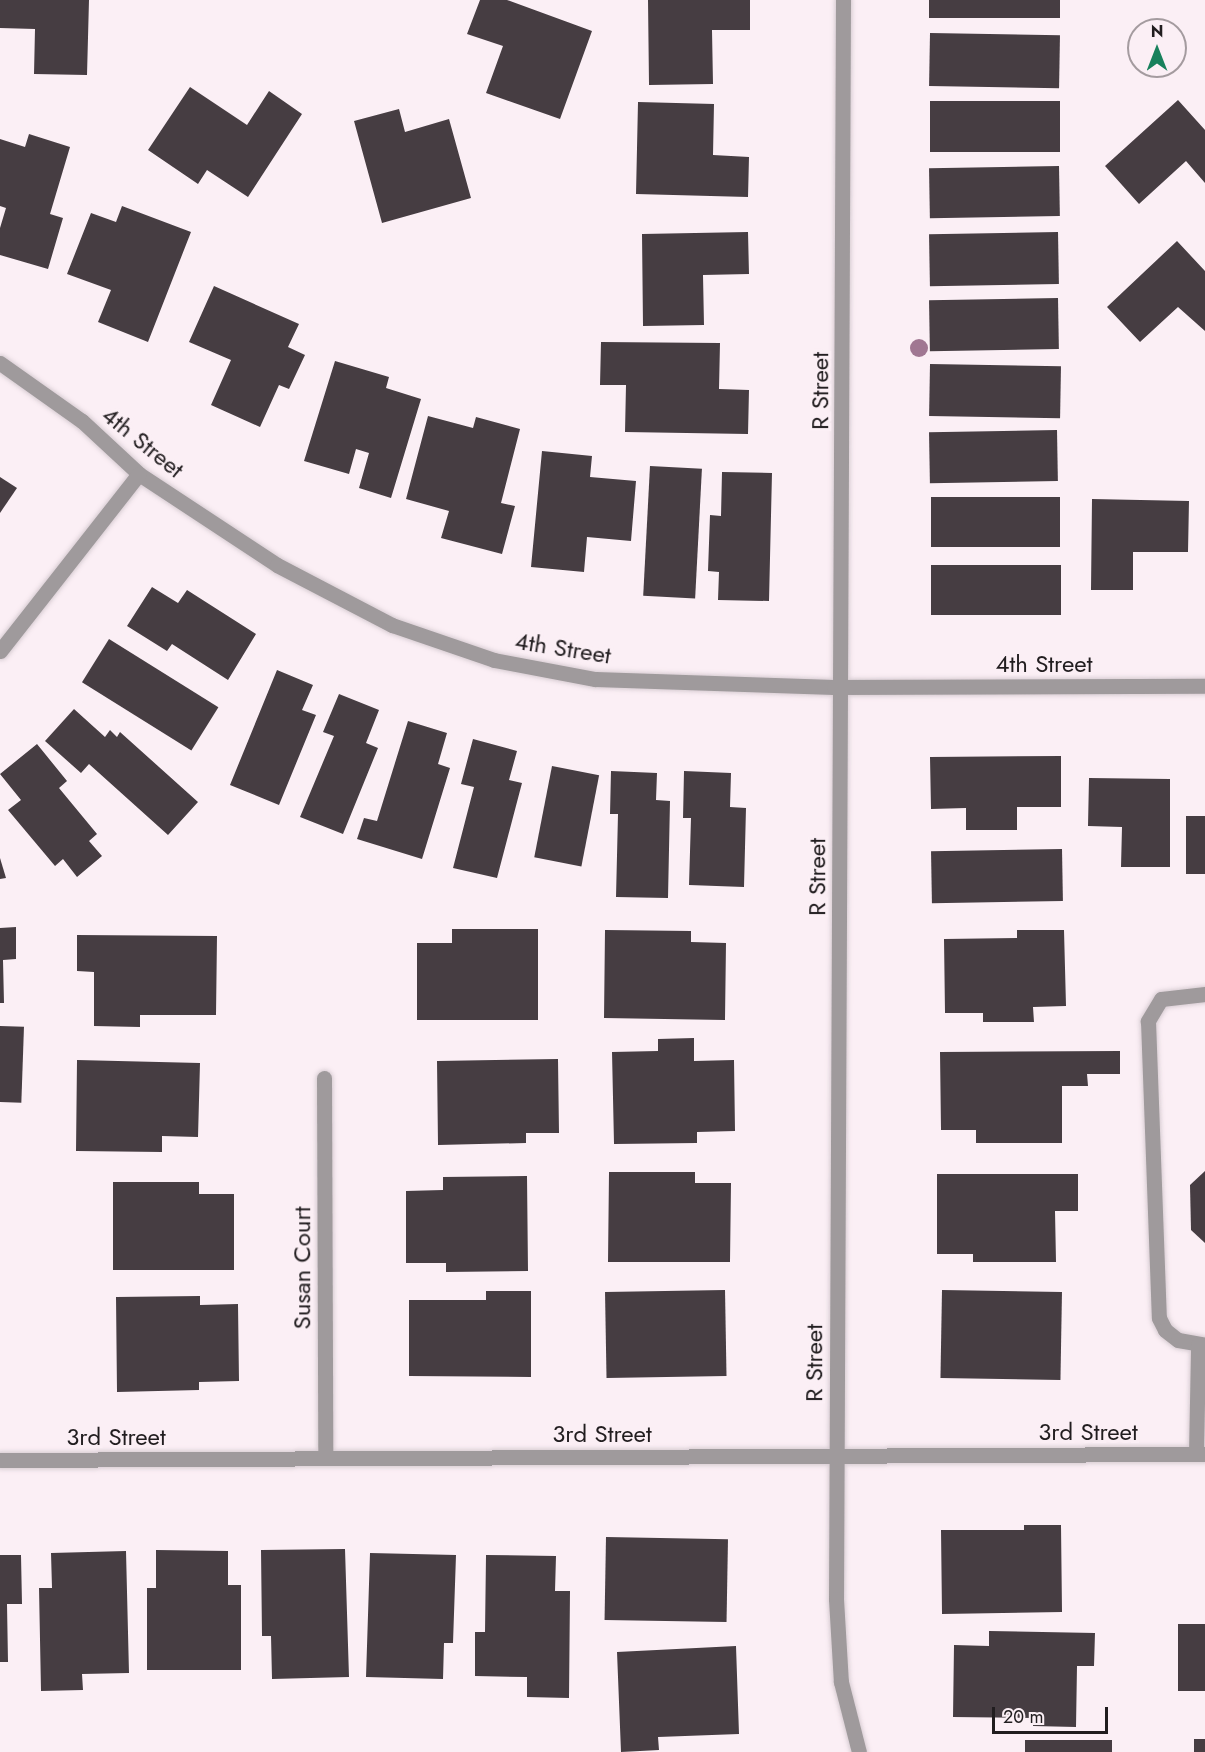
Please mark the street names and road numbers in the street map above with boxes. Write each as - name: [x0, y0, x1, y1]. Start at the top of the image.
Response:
- street label: R Street: [806, 352, 834, 430]
- street label: 4th Street: [96, 400, 190, 484]
- street label: 4th Street: [513, 626, 613, 670]
- street label: 4th Street: [996, 650, 1092, 678]
- street label: R Street: [803, 838, 831, 916]
- street label: Susan Court: [288, 1207, 316, 1329]
- street label: R Street: [800, 1324, 828, 1402]
- street label: 3rd Street: [1038, 1418, 1138, 1446]
- street label: 3rd Street: [552, 1420, 652, 1448]
- street label: 3rd Street: [66, 1423, 166, 1451]

